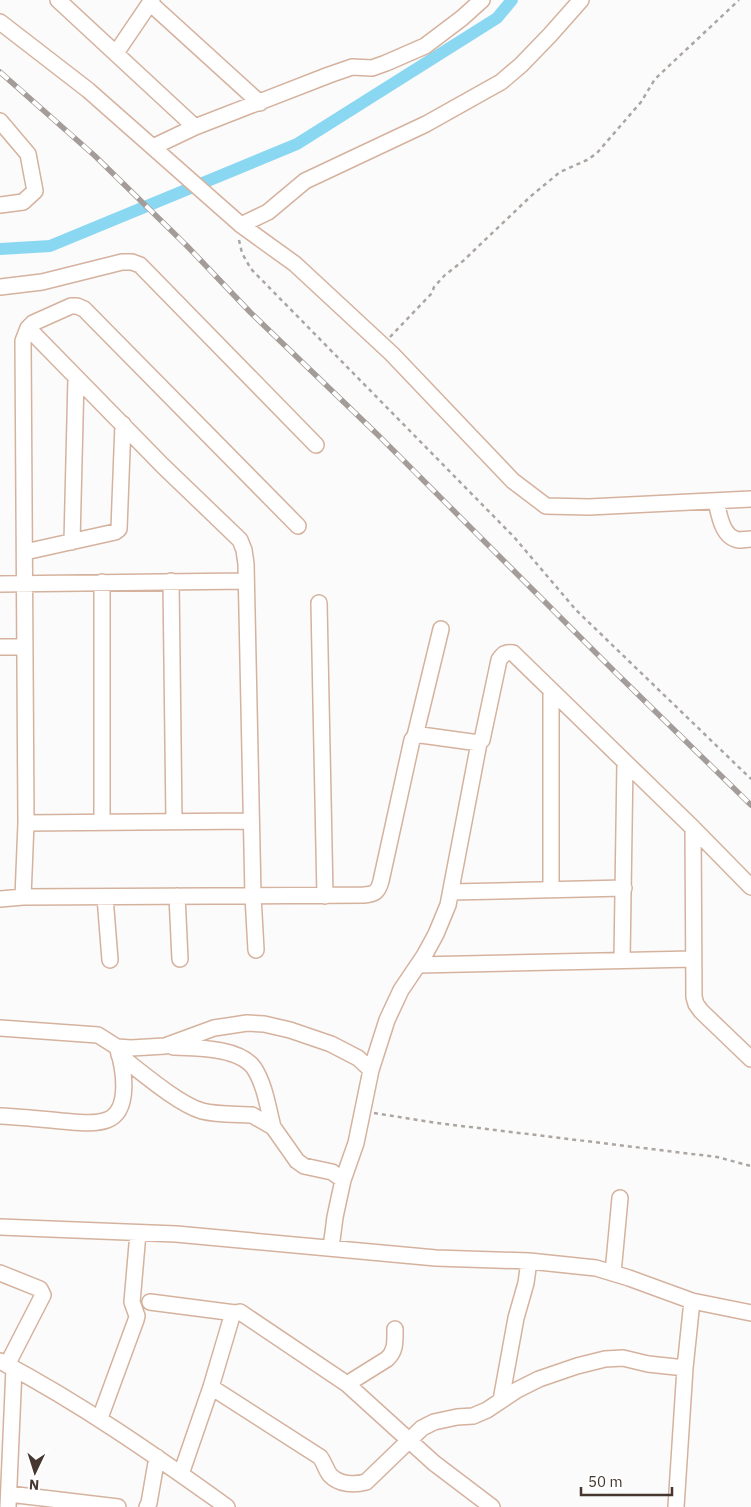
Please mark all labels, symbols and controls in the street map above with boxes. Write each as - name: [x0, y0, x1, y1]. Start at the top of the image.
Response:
- north arrow: [10, 1447, 60, 1497]
- scale bar: [581, 1464, 672, 1496]
- text: 50 m: [588, 1472, 623, 1491]
- text: N: [28, 1476, 40, 1494]

